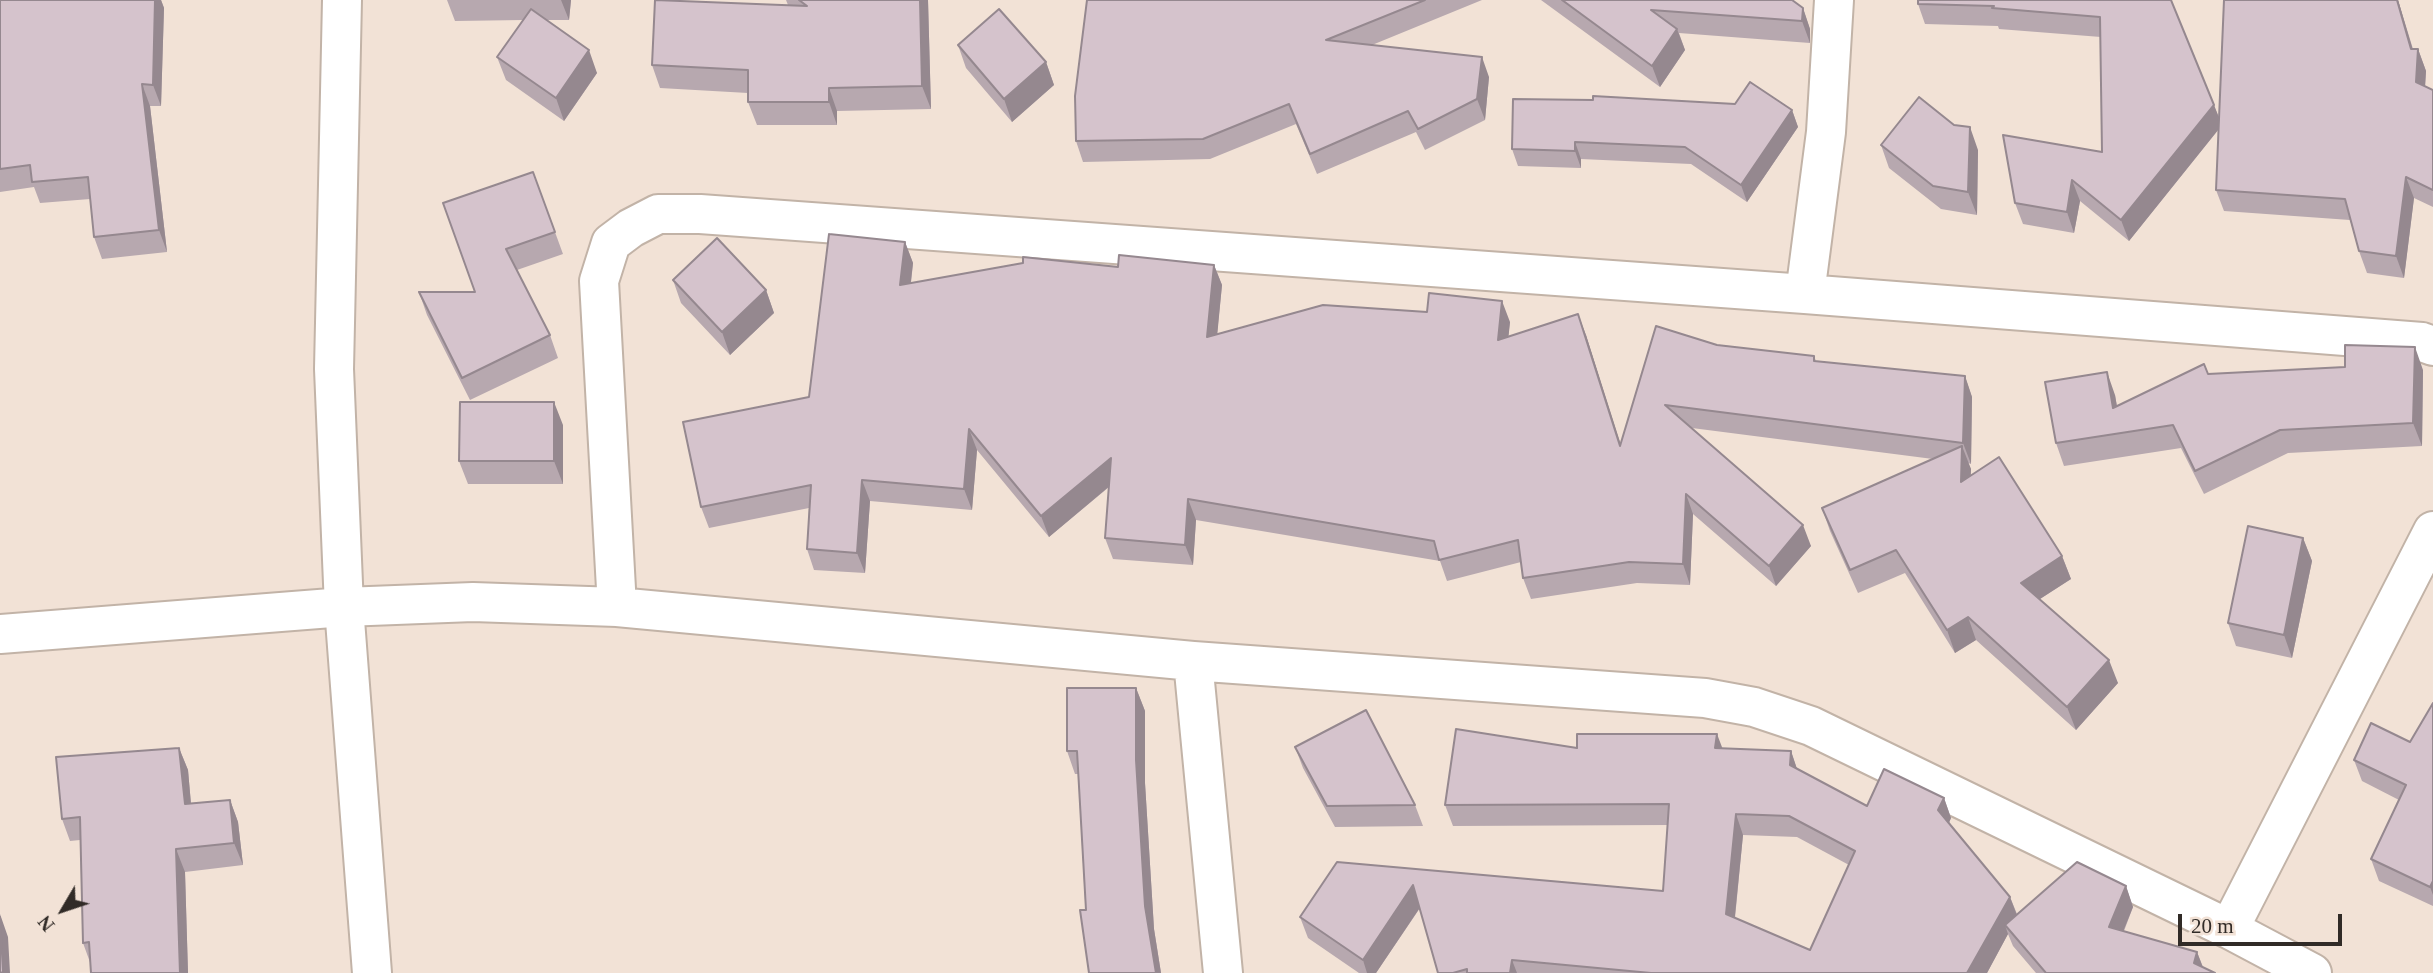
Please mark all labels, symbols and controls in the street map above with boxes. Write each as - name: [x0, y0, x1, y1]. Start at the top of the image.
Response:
- north arrow: [28, 875, 98, 945]
- scale bar: [2181, 900, 2346, 944]
- text: N: [34, 912, 59, 935]
- text: 20 m: [2191, 914, 2234, 938]

